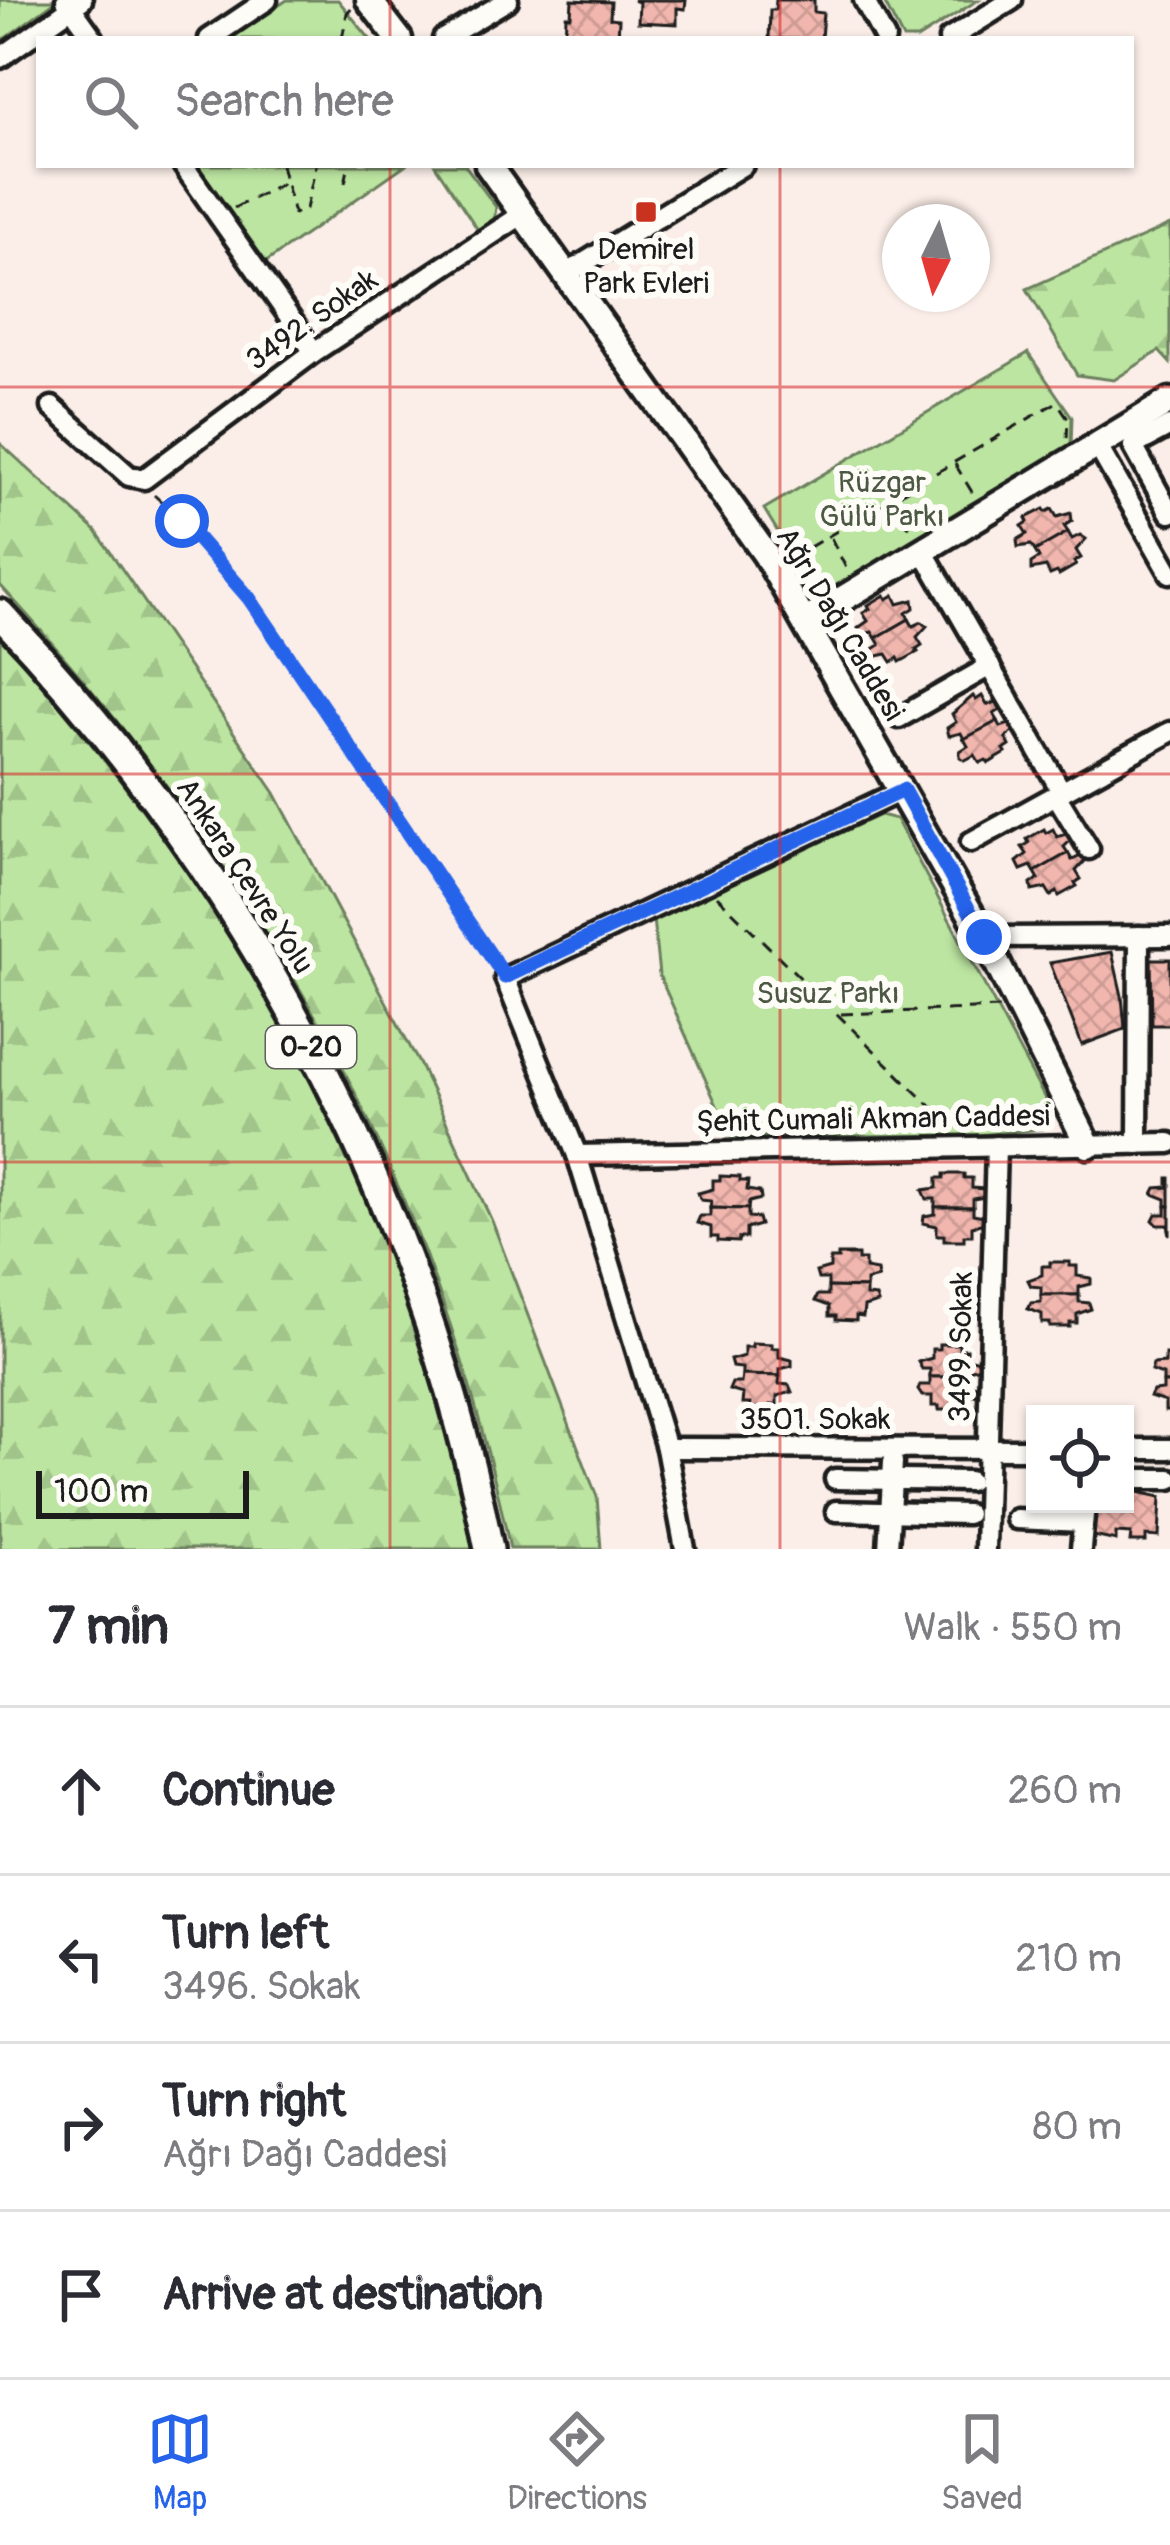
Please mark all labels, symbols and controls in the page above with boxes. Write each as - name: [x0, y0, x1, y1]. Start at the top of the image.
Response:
- search box: [36, 36, 1134, 168]
- icon: search: [78, 69, 144, 135]
- text: Search here: [174, 74, 394, 130]
- marker: Demirel Park Evleri: [633, 199, 659, 225]
- north arrow: [882, 204, 990, 312]
- place label: Demirel Park Evleri: [583, 231, 709, 302]
- street label: 3492. Sokak: [239, 261, 385, 379]
- park label: Rüzgar Gülü Parkı: [819, 464, 945, 535]
- route start: [155, 494, 209, 548]
- street label: Ağrı Dağı Caddesi: [768, 521, 912, 727]
- street label: Ankara Çevre Yolu: [168, 771, 322, 981]
- route end: [957, 910, 1011, 964]
- park label: Susuz Parkı: [756, 975, 900, 1012]
- road number: O-20: [266, 1026, 356, 1068]
- street label: Şehit Cumali Akman Caddesi: [696, 1097, 1050, 1141]
- street label: 3499. Sokak: [941, 1271, 981, 1423]
- street label: 3501. Sokak: [740, 1401, 891, 1438]
- map controls: [1026, 1405, 1134, 1513]
- button: locate: [1026, 1405, 1134, 1513]
- scale bar: [36, 1465, 249, 1518]
- text: 100 m: [54, 1471, 148, 1512]
- text: 7 min: [48, 1595, 169, 1659]
- text: Walk · 550 m: [903, 1603, 1122, 1652]
- icon: ahead: [48, 1758, 114, 1824]
- text: Continue: [162, 1763, 335, 1819]
- text: 260 m: [1008, 1766, 1122, 1815]
- text: Turn left: [162, 1906, 329, 1962]
- icon: left: [48, 1926, 114, 1992]
- text: 210 m: [1015, 1934, 1122, 1983]
- text: 3496. Sokak: [162, 1962, 361, 2011]
- text: Turn right: [162, 2074, 346, 2130]
- icon: right: [48, 2094, 114, 2160]
- text: 80 m: [1033, 2102, 1122, 2151]
- text: Ağrı Dağı Caddesi: [162, 2130, 447, 2179]
- icon: arrive: [48, 2262, 114, 2328]
- text: Arrive at destination: [162, 2267, 543, 2323]
- tab: Map: [147, 2406, 213, 2519]
- tab: Directions: [507, 2406, 647, 2519]
- tab: Saved: [941, 2406, 1023, 2519]

